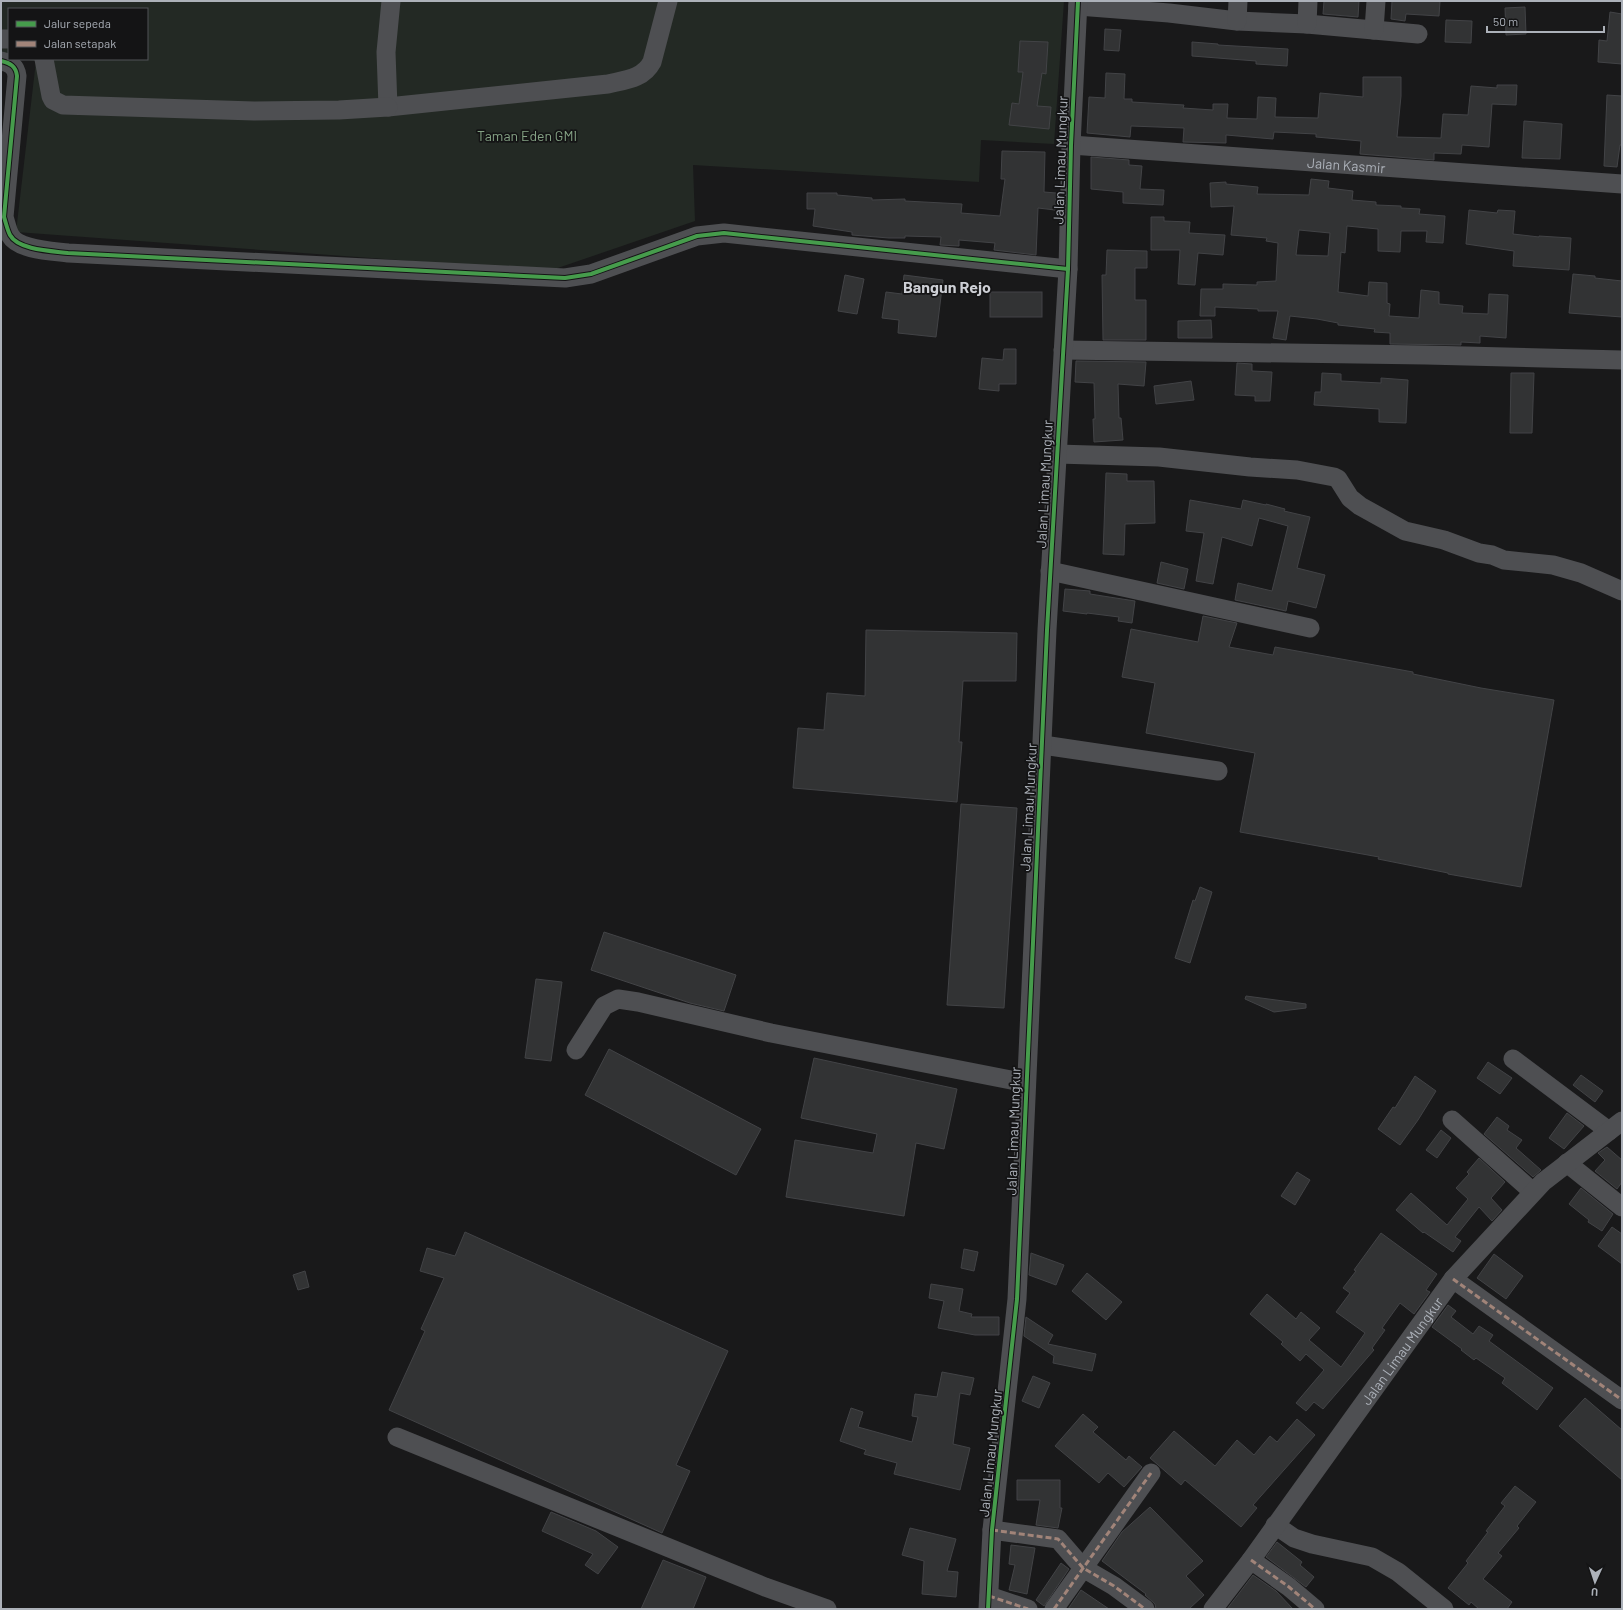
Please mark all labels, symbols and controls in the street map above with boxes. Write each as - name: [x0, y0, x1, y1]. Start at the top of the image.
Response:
- legend: [8, 8, 148, 60]
- scale bar: [1487, 8, 1604, 34]
- text: 50 m: [1493, 14, 1518, 28]
- text: Jalur sepeda: [44, 16, 111, 30]
- text: Jalan setapak: [44, 36, 116, 50]
- street label: Jalan Limau Mungkur: [1049, 95, 1071, 225]
- park label: Taman Eden GMI: [477, 127, 577, 144]
- street label: Jalan Kasmir: [1306, 153, 1386, 176]
- district label: Bangun Rejo: [903, 277, 991, 296]
- street label: Jalan Limau Mungkur: [1032, 419, 1056, 549]
- street label: Jalan Limau Mungkur: [1016, 742, 1040, 872]
- street label: Jalan Limau Mungkur: [1002, 1066, 1024, 1196]
- street label: Jalan Limau Mungkur: [1357, 1293, 1446, 1408]
- street label: Jalan Limau Mungkur: [975, 1388, 1005, 1518]
- north arrow: [1575, 1562, 1615, 1602]
- text: U: [1591, 1586, 1598, 1599]

